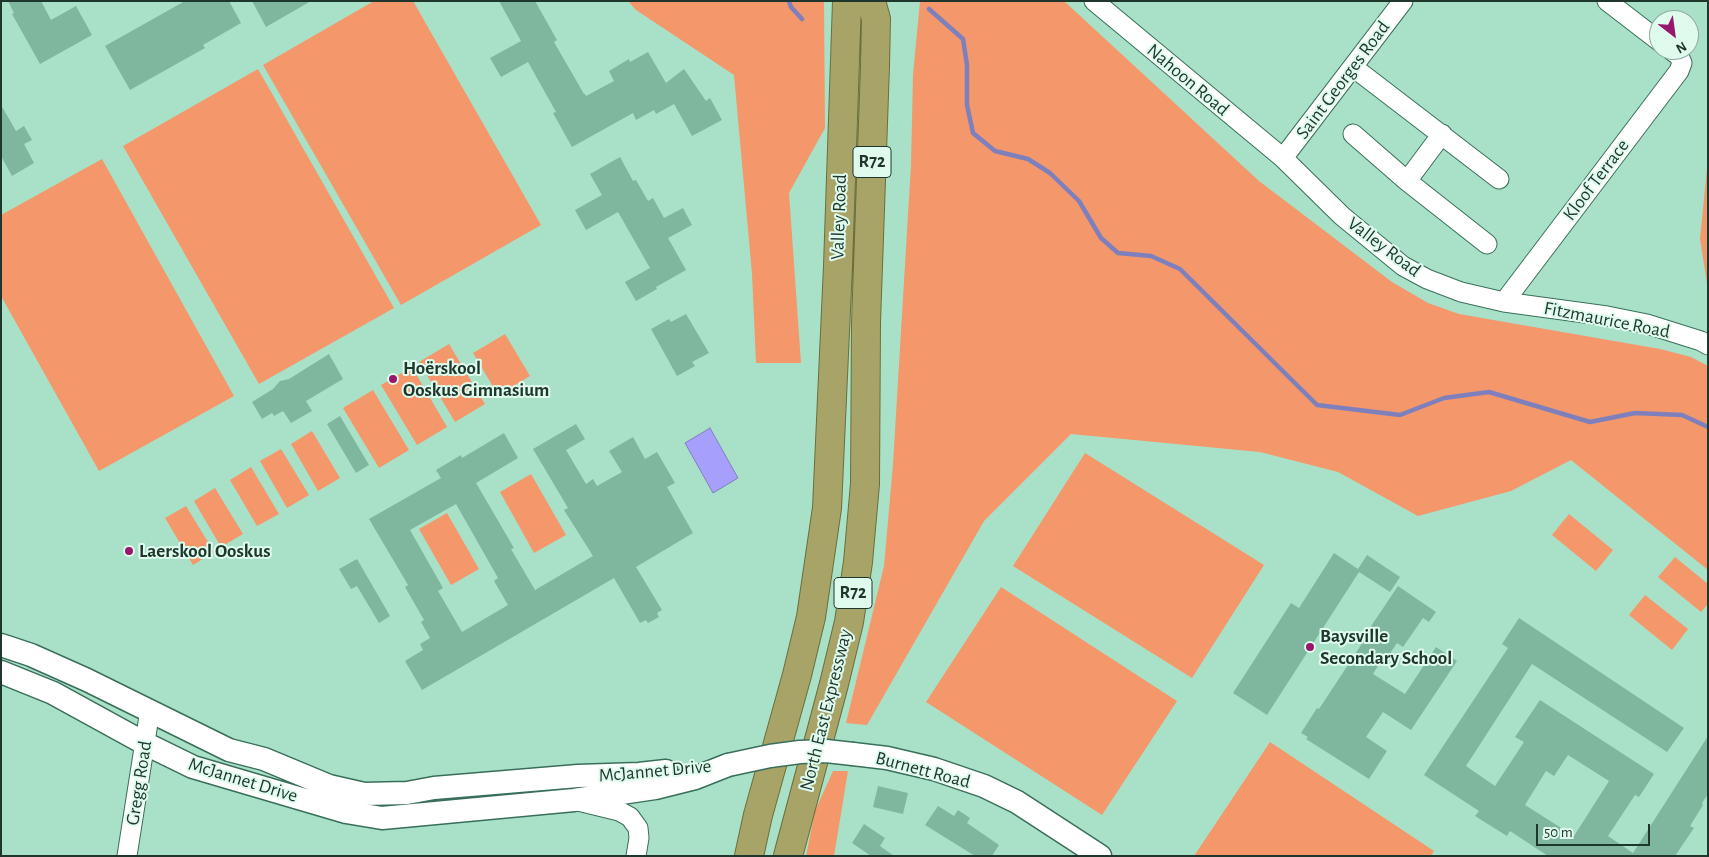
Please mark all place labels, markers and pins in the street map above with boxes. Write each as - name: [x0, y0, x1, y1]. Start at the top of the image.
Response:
- place label: Hoërskool Ooskus Gimnasium: [403, 357, 549, 401]
- marker: Hoërskool Ooskus Gimnasium: [387, 373, 399, 385]
- place label: Laerskool Ooskus: [139, 540, 270, 562]
- marker: Laerskool Ooskus: [123, 545, 135, 557]
- place label: Baysville Secondary School: [1320, 625, 1452, 669]
- marker: Baysville Secondary School: [1304, 641, 1316, 653]

